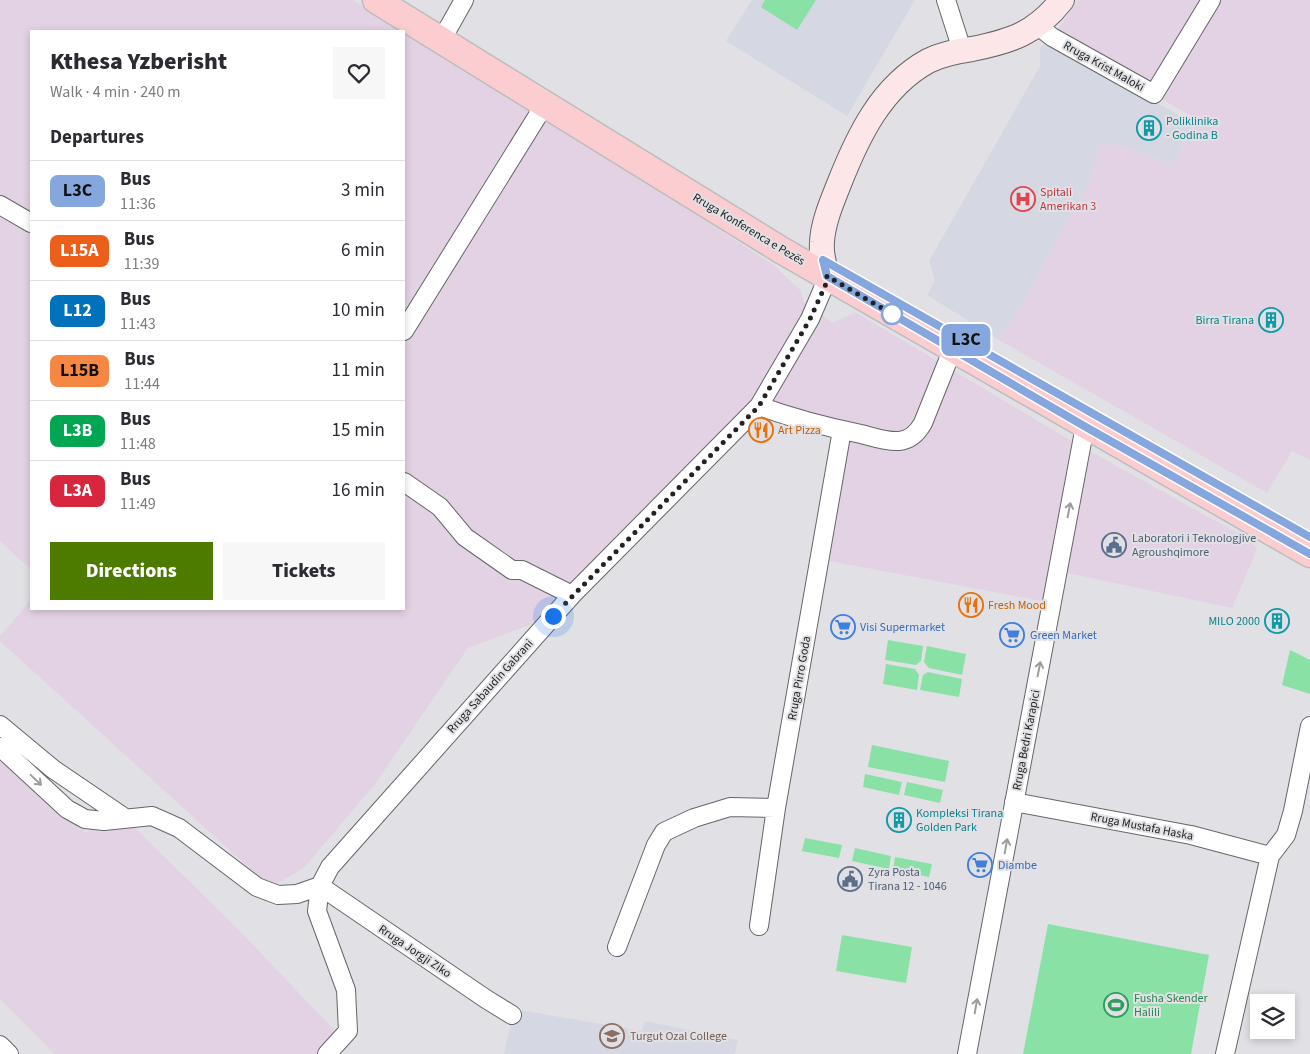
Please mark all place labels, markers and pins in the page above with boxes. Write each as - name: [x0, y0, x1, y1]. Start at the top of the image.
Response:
- place label: Poliklinika - Godina B: [1166, 113, 1218, 144]
- building icon: Poliklinika - Godina B: [1136, 115, 1162, 141]
- place label: Spitali Amerikan 3: [1040, 184, 1096, 215]
- hospital icon: Spitali Amerikan 3: [1010, 186, 1036, 212]
- unlabelled marker: [881, 303, 903, 325]
- building icon: Birra Tirana: [1258, 307, 1284, 333]
- place label: Birra Tirana: [1196, 312, 1254, 329]
- restaurant icon: Art Pizza: [748, 417, 774, 443]
- place label: Art Pizza: [778, 422, 821, 439]
- place label: Laboratori i Teknologjive Agroushqimore: [1132, 530, 1256, 561]
- public building icon: Laboratori i Teknologjive Agroushqimore: [1101, 532, 1127, 558]
- restaurant icon: Fresh Mood: [958, 592, 984, 618]
- place label: Fresh Mood: [988, 597, 1046, 614]
- building icon: MILO 2000: [1264, 608, 1290, 634]
- place label: MILO 2000: [1208, 613, 1260, 630]
- supermarket icon: Visi Supermarket: [830, 614, 856, 640]
- place label: Visi Supermarket: [860, 619, 945, 636]
- supermarket icon: Green Market: [999, 622, 1025, 648]
- place label: Green Market: [1030, 627, 1097, 644]
- place label: Kompleksi Tirana Golden Park: [916, 805, 1003, 836]
- building icon: Kompleksi Tirana Golden Park: [886, 807, 912, 833]
- supermarket icon: Diambe: [967, 852, 993, 878]
- place label: Diambe: [998, 857, 1037, 874]
- place label: Zyra Posta Tirana 12 - 1046: [868, 864, 947, 895]
- public building icon: Zyra Posta Tirana 12 - 1046: [837, 866, 863, 892]
- place label: Fusha Skender Halili: [1134, 990, 1209, 1021]
- sports icon: Fusha Skender Halili: [1103, 992, 1129, 1018]
- school or university icon: Turgut Ozal College: [599, 1023, 625, 1049]
- place label: Turgut Ozal College: [630, 1028, 727, 1045]

